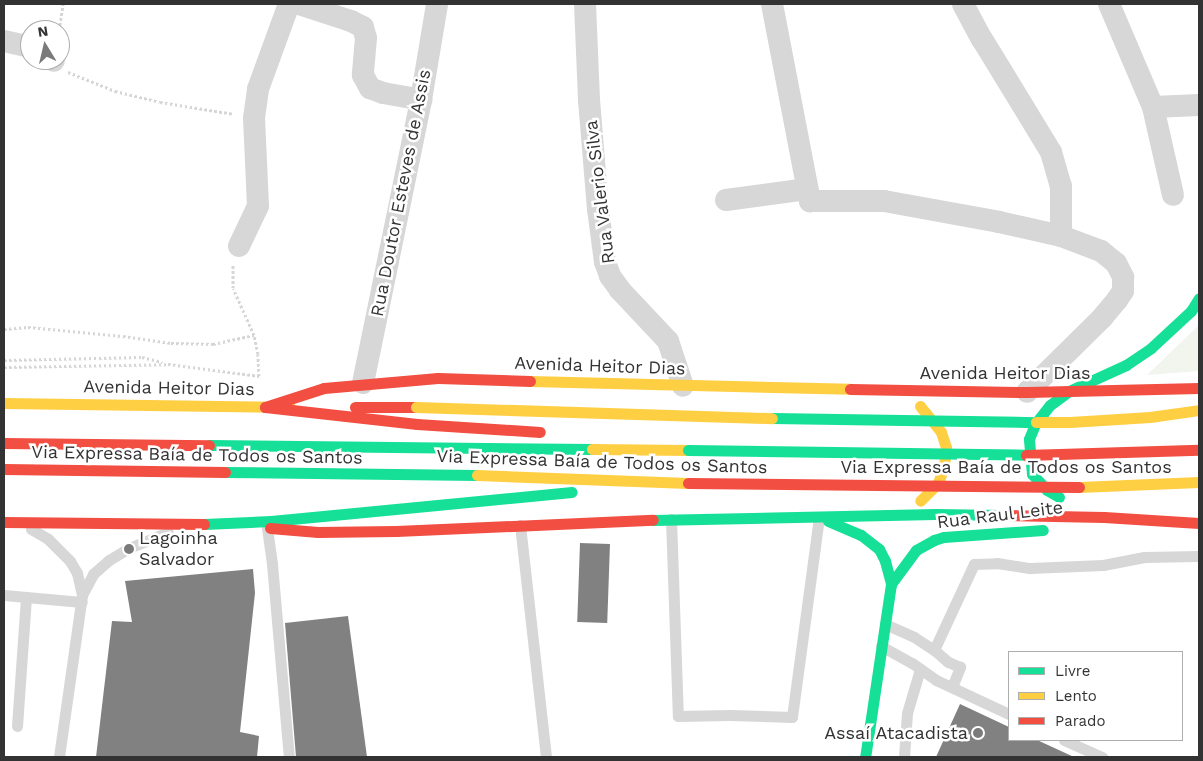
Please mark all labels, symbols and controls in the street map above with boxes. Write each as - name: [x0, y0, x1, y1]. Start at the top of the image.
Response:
- north arrow: [20, 20, 70, 70]
- text: N: [36, 22, 49, 40]
- street label: Rua Doutor Esteves de Assis: [366, 67, 436, 319]
- street label: Rua Valerio Silva: [580, 118, 620, 266]
- street label: Avenida Heitor Dias: [514, 352, 686, 380]
- street label: Avenida Heitor Dias: [919, 362, 1091, 384]
- street label: Avenida Heitor Dias: [83, 376, 255, 400]
- street label: Via Expressa Baía de Todos os Santos: [30, 441, 364, 469]
- street label: Via Expressa Baía de Todos os Santos: [435, 445, 769, 479]
- street label: Via Expressa Baía de Todos os Santos: [840, 456, 1172, 478]
- street label: Rua Raul Leite: [935, 496, 1065, 534]
- place label: Lagoinha Salvador: [139, 528, 218, 570]
- marker: Lagoinha Salvador: [123, 543, 135, 555]
- legend: [1008, 651, 1183, 741]
- text: Livre: [1055, 662, 1090, 680]
- text: Lento: [1055, 687, 1097, 705]
- text: Parado: [1055, 712, 1105, 730]
- place label: Assaí Atacadista: [824, 722, 968, 744]
- marker: Assaí Atacadista: [972, 727, 984, 739]

